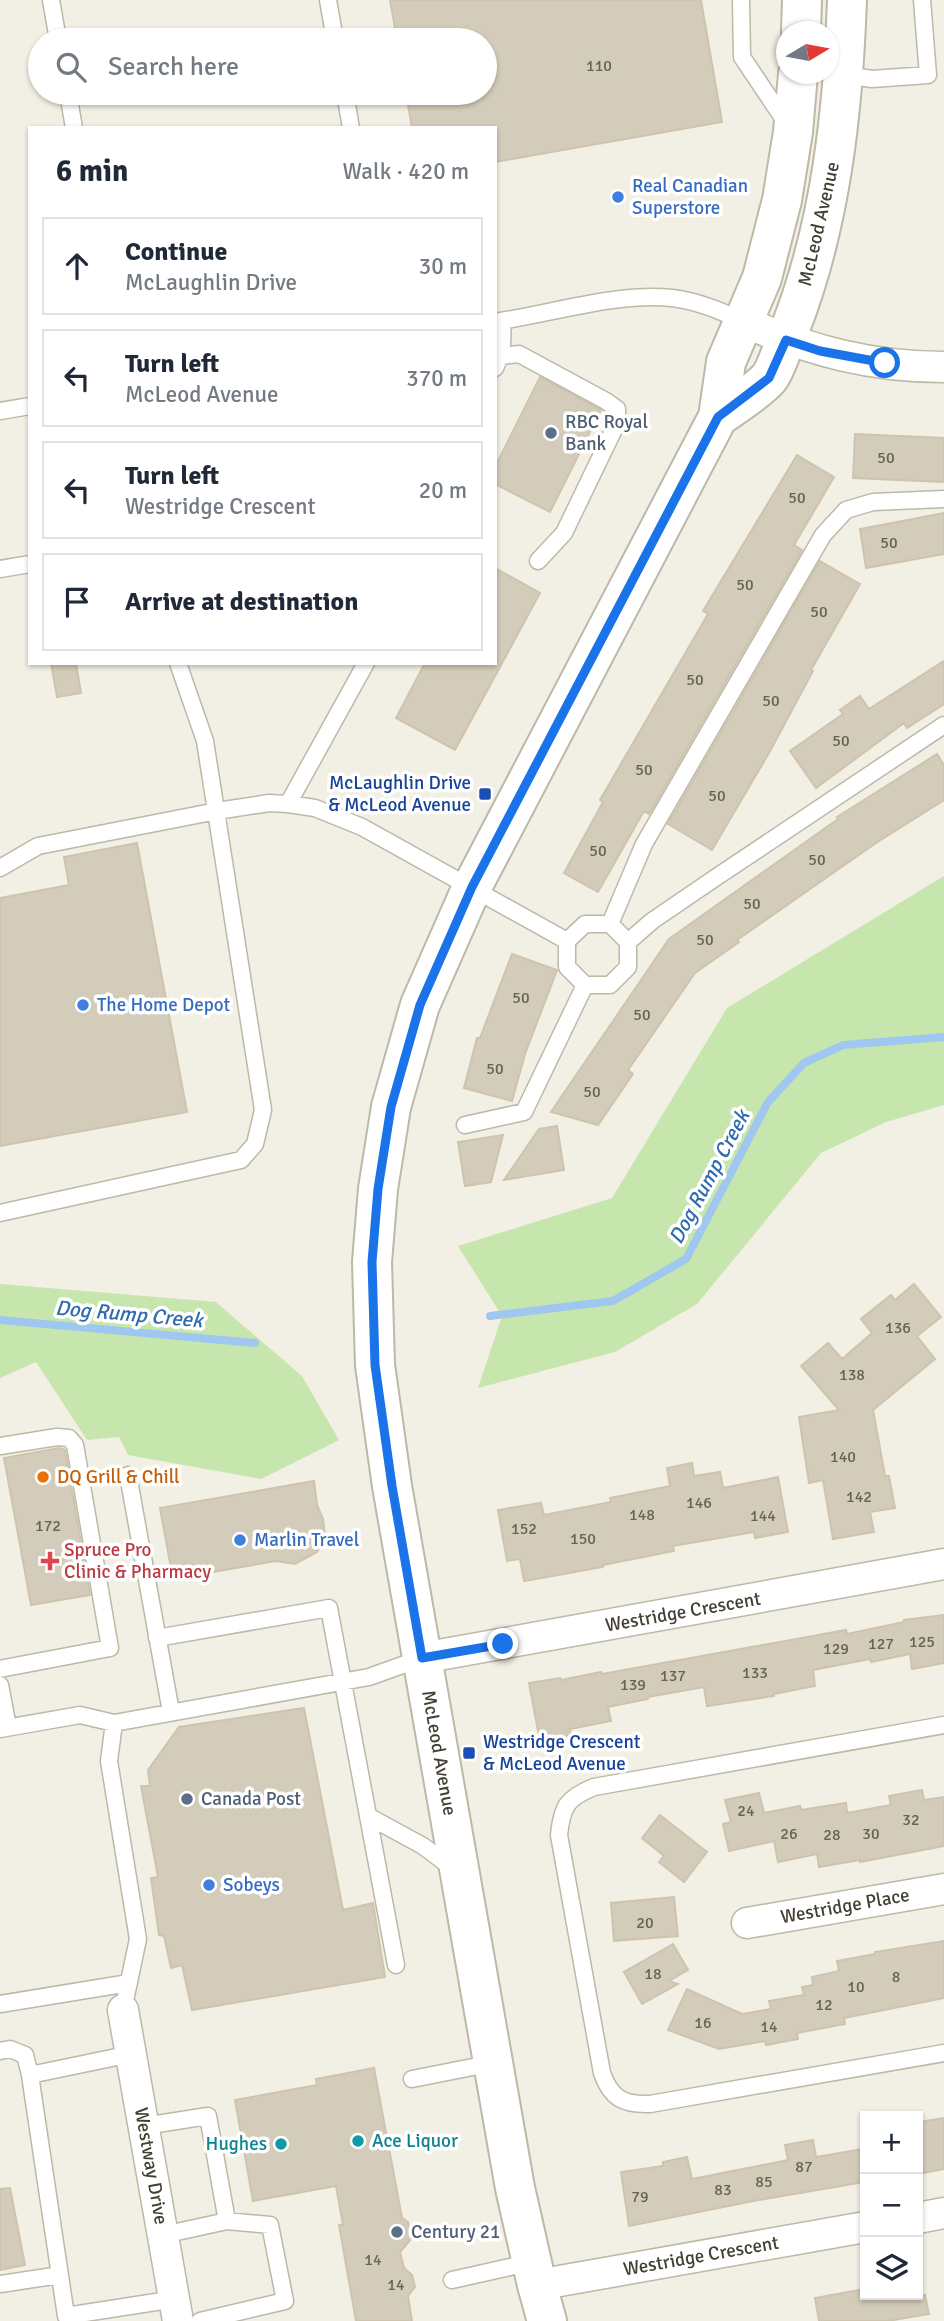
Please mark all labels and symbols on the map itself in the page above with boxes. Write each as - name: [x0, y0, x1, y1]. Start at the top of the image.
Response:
- north arrow: [776, 21, 839, 84]
- house number: 110: [586, 56, 612, 76]
- street label: McLeod Avenue: [793, 160, 845, 288]
- place label: Real Canadian Superstore: [632, 174, 748, 220]
- marker: Real Canadian Superstore: [610, 189, 626, 205]
- route start: [869, 347, 900, 378]
- place label: RBC Royal Bank: [565, 410, 648, 456]
- marker: RBC Royal Bank: [543, 425, 559, 441]
- house number: 50: [877, 448, 895, 468]
- house number: 50: [788, 488, 806, 508]
- house number: 50: [880, 533, 898, 553]
- house number: 50: [736, 575, 754, 595]
- house number: 50: [810, 602, 828, 622]
- house number: 50: [686, 670, 704, 690]
- house number: 50: [762, 691, 780, 711]
- house number: 50: [832, 731, 850, 751]
- house number: 50: [635, 760, 653, 780]
- place label: McLaughlin Drive & McLeod Avenue: [328, 771, 471, 817]
- marker: McLaughlin Drive & McLeod Avenue: [477, 786, 493, 802]
- house number: 50: [708, 786, 726, 806]
- house number: 50: [589, 841, 607, 861]
- house number: 50: [808, 850, 826, 870]
- house number: 50: [743, 894, 761, 914]
- house number: 50: [696, 930, 714, 950]
- house number: 50: [512, 988, 530, 1008]
- place label: The Home Depot: [97, 993, 231, 1017]
- marker: The Home Depot: [75, 997, 91, 1013]
- house number: 50: [633, 1005, 651, 1025]
- house number: 50: [486, 1059, 504, 1079]
- house number: 50: [583, 1082, 601, 1102]
- water label: Dog Rump Creek: [663, 1103, 756, 1248]
- water label: Dog Rump Creek: [54, 1295, 206, 1334]
- house number: 136: [885, 1318, 911, 1338]
- house number: 138: [839, 1365, 865, 1385]
- house number: 140: [830, 1447, 856, 1467]
- place label: DQ Grill & Chill: [57, 1465, 180, 1489]
- marker: DQ Grill & Chill: [35, 1469, 51, 1485]
- house number: 142: [846, 1487, 872, 1507]
- house number: 146: [686, 1493, 712, 1513]
- house number: 148: [629, 1505, 655, 1525]
- house number: 144: [750, 1506, 776, 1526]
- house number: 172: [35, 1516, 61, 1536]
- house number: 152: [511, 1519, 537, 1539]
- place label: Marlin Travel: [254, 1528, 359, 1552]
- house number: 150: [570, 1529, 596, 1549]
- marker: Marlin Travel: [232, 1532, 248, 1548]
- place label: Spruce Pro Clinic & Pharmacy: [64, 1538, 211, 1584]
- marker: Spruce Pro Clinic & Pharmacy: [42, 1553, 58, 1569]
- street label: Westridge Crescent: [603, 1586, 763, 1637]
- route end: [487, 1628, 518, 1659]
- house number: 125: [909, 1632, 935, 1652]
- house number: 127: [868, 1634, 894, 1654]
- house number: 129: [823, 1639, 849, 1659]
- house number: 133: [742, 1663, 768, 1683]
- house number: 137: [660, 1666, 686, 1686]
- house number: 139: [620, 1675, 646, 1695]
- street label: McLeod Avenue: [416, 1688, 462, 1818]
- place label: Westridge Crescent & McLeod Avenue: [483, 1730, 641, 1776]
- marker: Westridge Crescent & McLeod Avenue: [461, 1745, 477, 1761]
- place label: Canada Post: [201, 1787, 301, 1811]
- marker: Canada Post: [179, 1791, 195, 1807]
- house number: 24: [737, 1801, 755, 1821]
- house number: 32: [902, 1810, 920, 1830]
- house number: 26: [780, 1824, 798, 1844]
- house number: 30: [862, 1824, 880, 1844]
- house number: 28: [823, 1825, 841, 1845]
- place label: Sobeys: [223, 1873, 280, 1897]
- marker: Sobeys: [201, 1877, 217, 1893]
- street label: Westridge Place: [779, 1883, 911, 1929]
- house number: 20: [636, 1913, 654, 1933]
- house number: 18: [644, 1964, 662, 1984]
- house number: 8: [892, 1967, 900, 1987]
- house number: 10: [847, 1977, 865, 1997]
- house number: 12: [815, 1995, 833, 2015]
- house number: 16: [694, 2013, 712, 2033]
- house number: 14: [760, 2017, 778, 2037]
- street label: Westway Drive: [129, 2106, 173, 2226]
- place label: Ace Liquor: [372, 2129, 458, 2153]
- place label: Hughes: [206, 2132, 267, 2156]
- marker: Ace Liquor: [350, 2133, 366, 2149]
- marker: Hughes: [273, 2136, 289, 2152]
- house number: 87: [795, 2157, 813, 2177]
- house number: 85: [755, 2172, 773, 2192]
- house number: 83: [714, 2180, 732, 2200]
- house number: 79: [631, 2187, 649, 2207]
- place label: Century 21: [411, 2220, 500, 2244]
- marker: Century 21: [389, 2224, 405, 2240]
- street label: Westridge Crescent: [621, 2230, 781, 2281]
- house number: 14: [364, 2250, 382, 2270]
- house number: 14: [387, 2275, 405, 2295]

